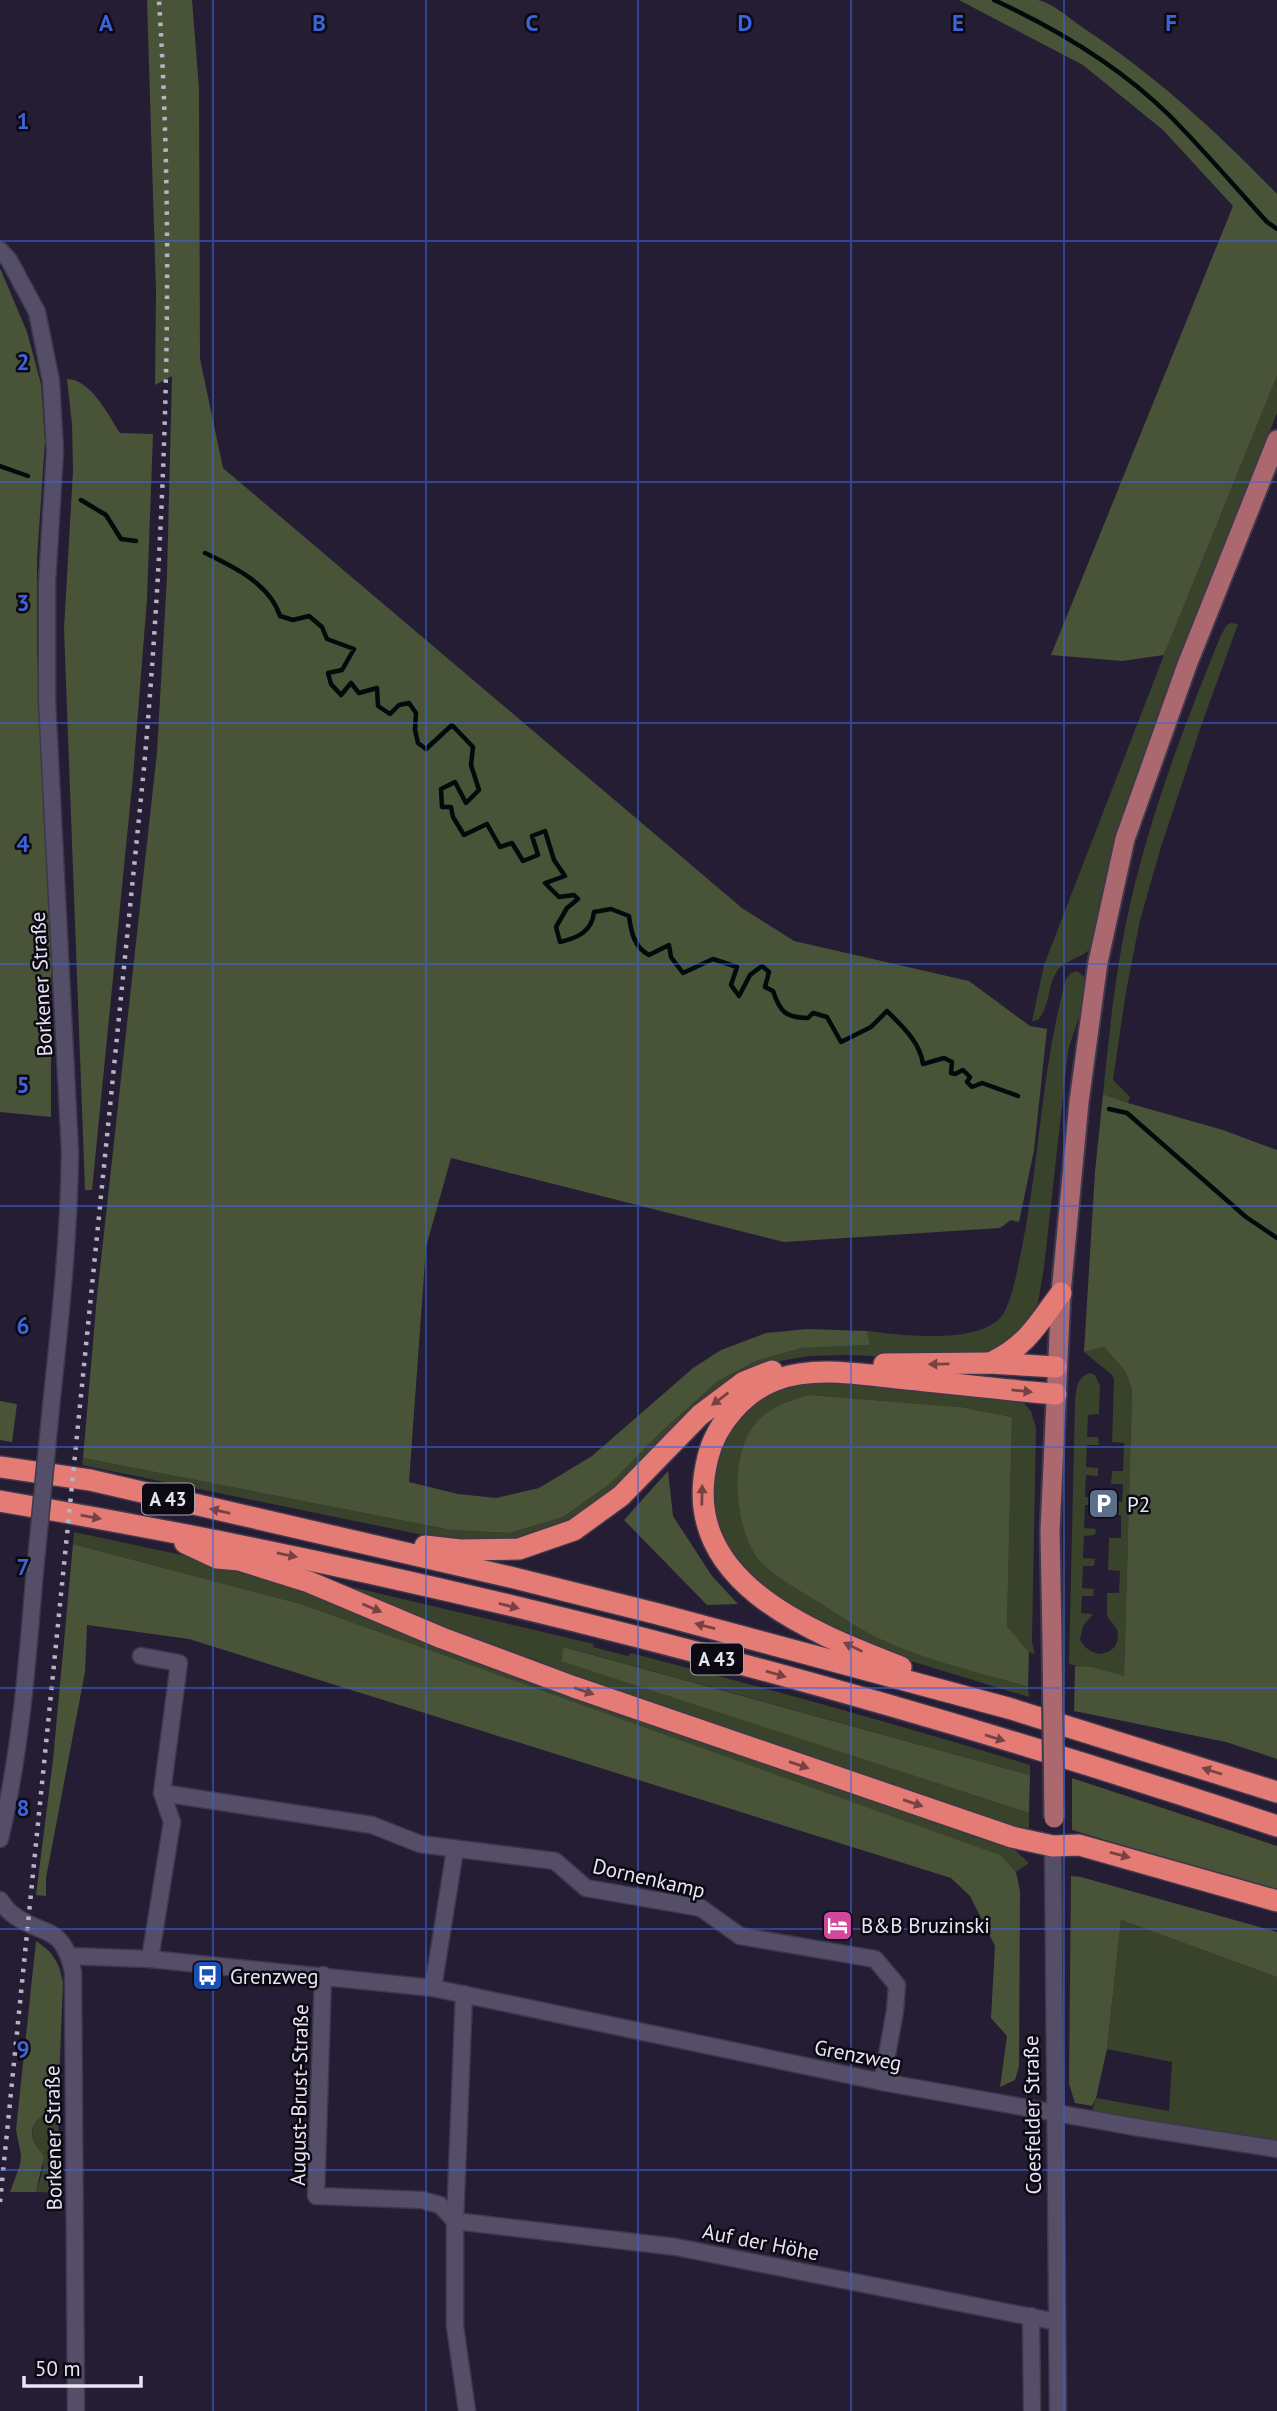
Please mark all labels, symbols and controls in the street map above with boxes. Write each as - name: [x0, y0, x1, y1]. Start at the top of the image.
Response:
- text: A: [99, 8, 113, 37]
- text: B: [312, 8, 326, 37]
- text: C: [526, 8, 539, 37]
- text: D: [738, 8, 752, 37]
- text: E: [952, 8, 964, 37]
- text: F: [1165, 8, 1177, 37]
- text: 1: [16, 106, 30, 135]
- text: 2: [16, 347, 30, 376]
- text: 3: [16, 588, 30, 617]
- text: 4: [16, 829, 30, 858]
- street label: Borkener Straße: [24, 911, 58, 1057]
- text: 5: [16, 1070, 30, 1099]
- text: 6: [16, 1311, 30, 1340]
- one-way arrow: [928, 1358, 950, 1370]
- one-way arrow: [1011, 1386, 1033, 1397]
- one-way arrow: [712, 1392, 730, 1407]
- road number: A 43: [142, 1484, 194, 1514]
- one-way arrow: [697, 1484, 708, 1506]
- parking icon: P2: [1087, 1487, 1121, 1521]
- place label: P2: [1127, 1491, 1150, 1518]
- one-way arrow: [209, 1505, 231, 1516]
- one-way arrow: [81, 1512, 103, 1523]
- one-way arrow: [276, 1550, 298, 1561]
- text: 7: [16, 1552, 30, 1581]
- one-way arrow: [498, 1601, 520, 1612]
- one-way arrow: [362, 1603, 383, 1614]
- one-way arrow: [694, 1621, 715, 1631]
- one-way arrow: [843, 1641, 863, 1653]
- road number: A 43: [691, 1644, 743, 1674]
- one-way arrow: [766, 1670, 787, 1680]
- one-way arrow: [574, 1686, 595, 1697]
- one-way arrow: [985, 1733, 1006, 1743]
- one-way arrow: [789, 1760, 810, 1771]
- one-way arrow: [1202, 1765, 1223, 1776]
- text: 8: [16, 1793, 30, 1822]
- one-way arrow: [902, 1799, 923, 1809]
- one-way arrow: [1109, 1850, 1131, 1861]
- street label: Dornenkamp: [590, 1852, 708, 1904]
- hotel icon: B&B Bruzinski: [821, 1908, 855, 1942]
- place label: B&B Bruzinski: [861, 1912, 990, 1939]
- bus stop icon: Grenzweg: [190, 1959, 224, 1993]
- place label: Grenzweg: [230, 1963, 318, 1990]
- street label: August-Brust-Straße: [284, 2004, 314, 2186]
- street label: Grenzweg: [812, 2033, 904, 2077]
- text: 9: [16, 2034, 30, 2063]
- street label: Coesfelder Straße: [1017, 2035, 1047, 2195]
- street label: Borkener Straße: [38, 2065, 68, 2211]
- street label: Auf der Höhe: [700, 2217, 822, 2267]
- scale bar: [24, 2344, 142, 2388]
- text: 50 m: [35, 2355, 81, 2382]

